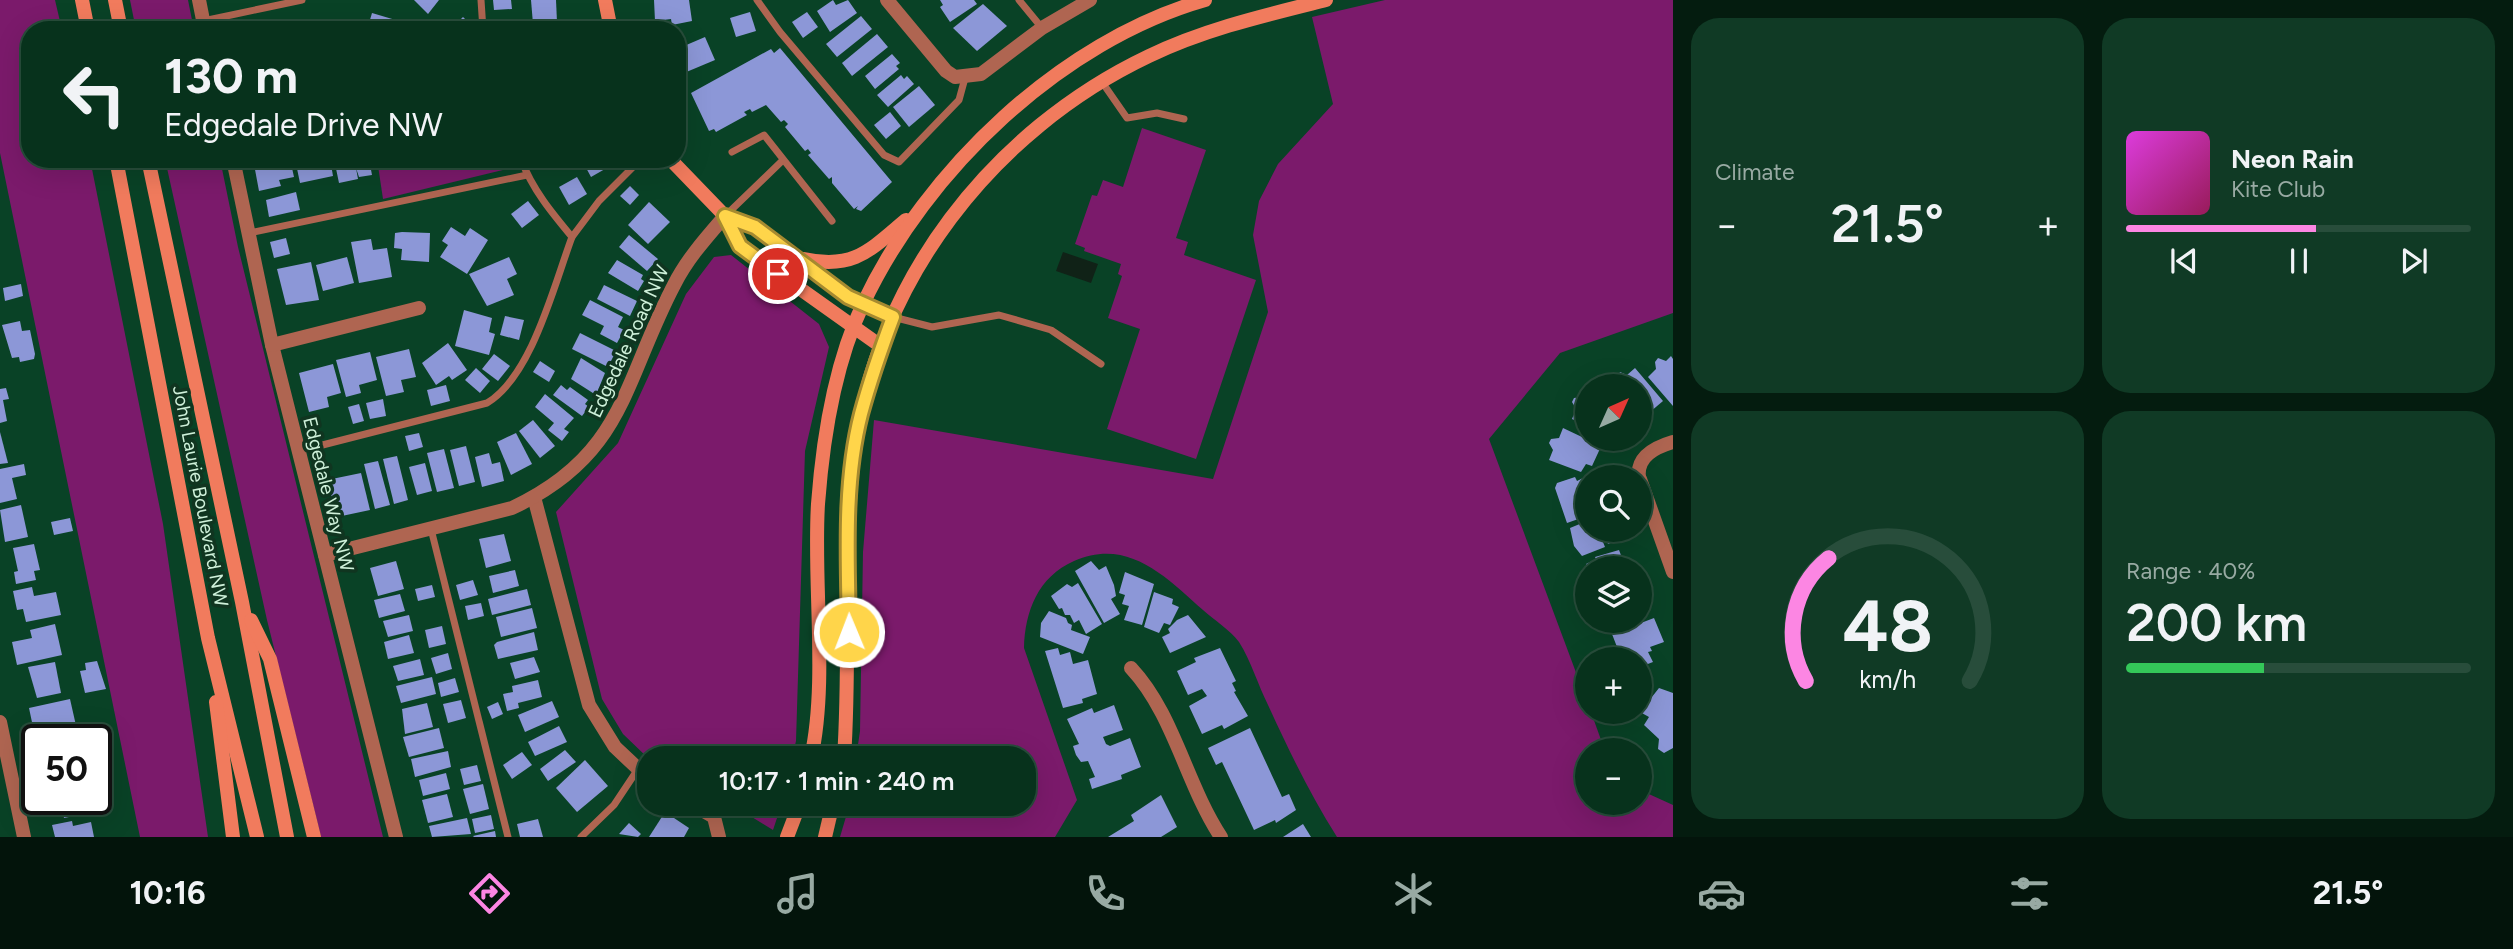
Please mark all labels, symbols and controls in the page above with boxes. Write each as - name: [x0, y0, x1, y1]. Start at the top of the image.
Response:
- text: 130 m: [164, 46, 298, 105]
- icon: left: [49, 49, 140, 140]
- text: Edgedale Drive NW: [164, 106, 443, 144]
- text: Neon Rain: [2231, 143, 2354, 175]
- text: Climate: [1715, 158, 1794, 186]
- text: Kite Club: [2231, 175, 2325, 203]
- text: 21.5°: [1831, 193, 1944, 255]
- text: −: [1715, 202, 1739, 248]
- text: +: [2036, 202, 2060, 248]
- icon: previous: [2165, 242, 2203, 280]
- icon: pause: [2280, 242, 2318, 280]
- icon: next: [2395, 242, 2433, 280]
- pin: [748, 244, 808, 304]
- icon: arrive: [759, 255, 797, 293]
- street label: Edgedale Road NW: [583, 261, 674, 421]
- north arrow: [1575, 374, 1652, 452]
- map controls: [1575, 374, 1652, 815]
- street label: John Laurie Boulevard NW: [168, 384, 233, 609]
- street label: Edgedale Way NW: [298, 414, 359, 575]
- button: search: [1575, 465, 1652, 542]
- button: layers: [1575, 556, 1652, 633]
- text: Range · 40%: [2126, 557, 2255, 585]
- text: 48: [1842, 582, 1933, 669]
- text: 200 km: [2126, 592, 2307, 654]
- position arrow: [812, 595, 886, 669]
- button: +: [1575, 647, 1652, 724]
- text: km/h: [1859, 664, 1916, 694]
- speed limit sign: 50: [21, 724, 112, 815]
- button: −: [1575, 738, 1652, 815]
- text: 10:17 · 1 min · 240 m: [718, 765, 955, 797]
- icon: directions: [465, 869, 514, 918]
- icon: music: [773, 869, 822, 918]
- icon: phone: [1081, 869, 1130, 918]
- icon: climate: [1389, 869, 1438, 918]
- icon: car: [1697, 869, 1746, 918]
- icon: filters: [2005, 869, 2054, 918]
- text: 10:16: [130, 874, 205, 912]
- text: 21.5°: [2313, 874, 2383, 912]

